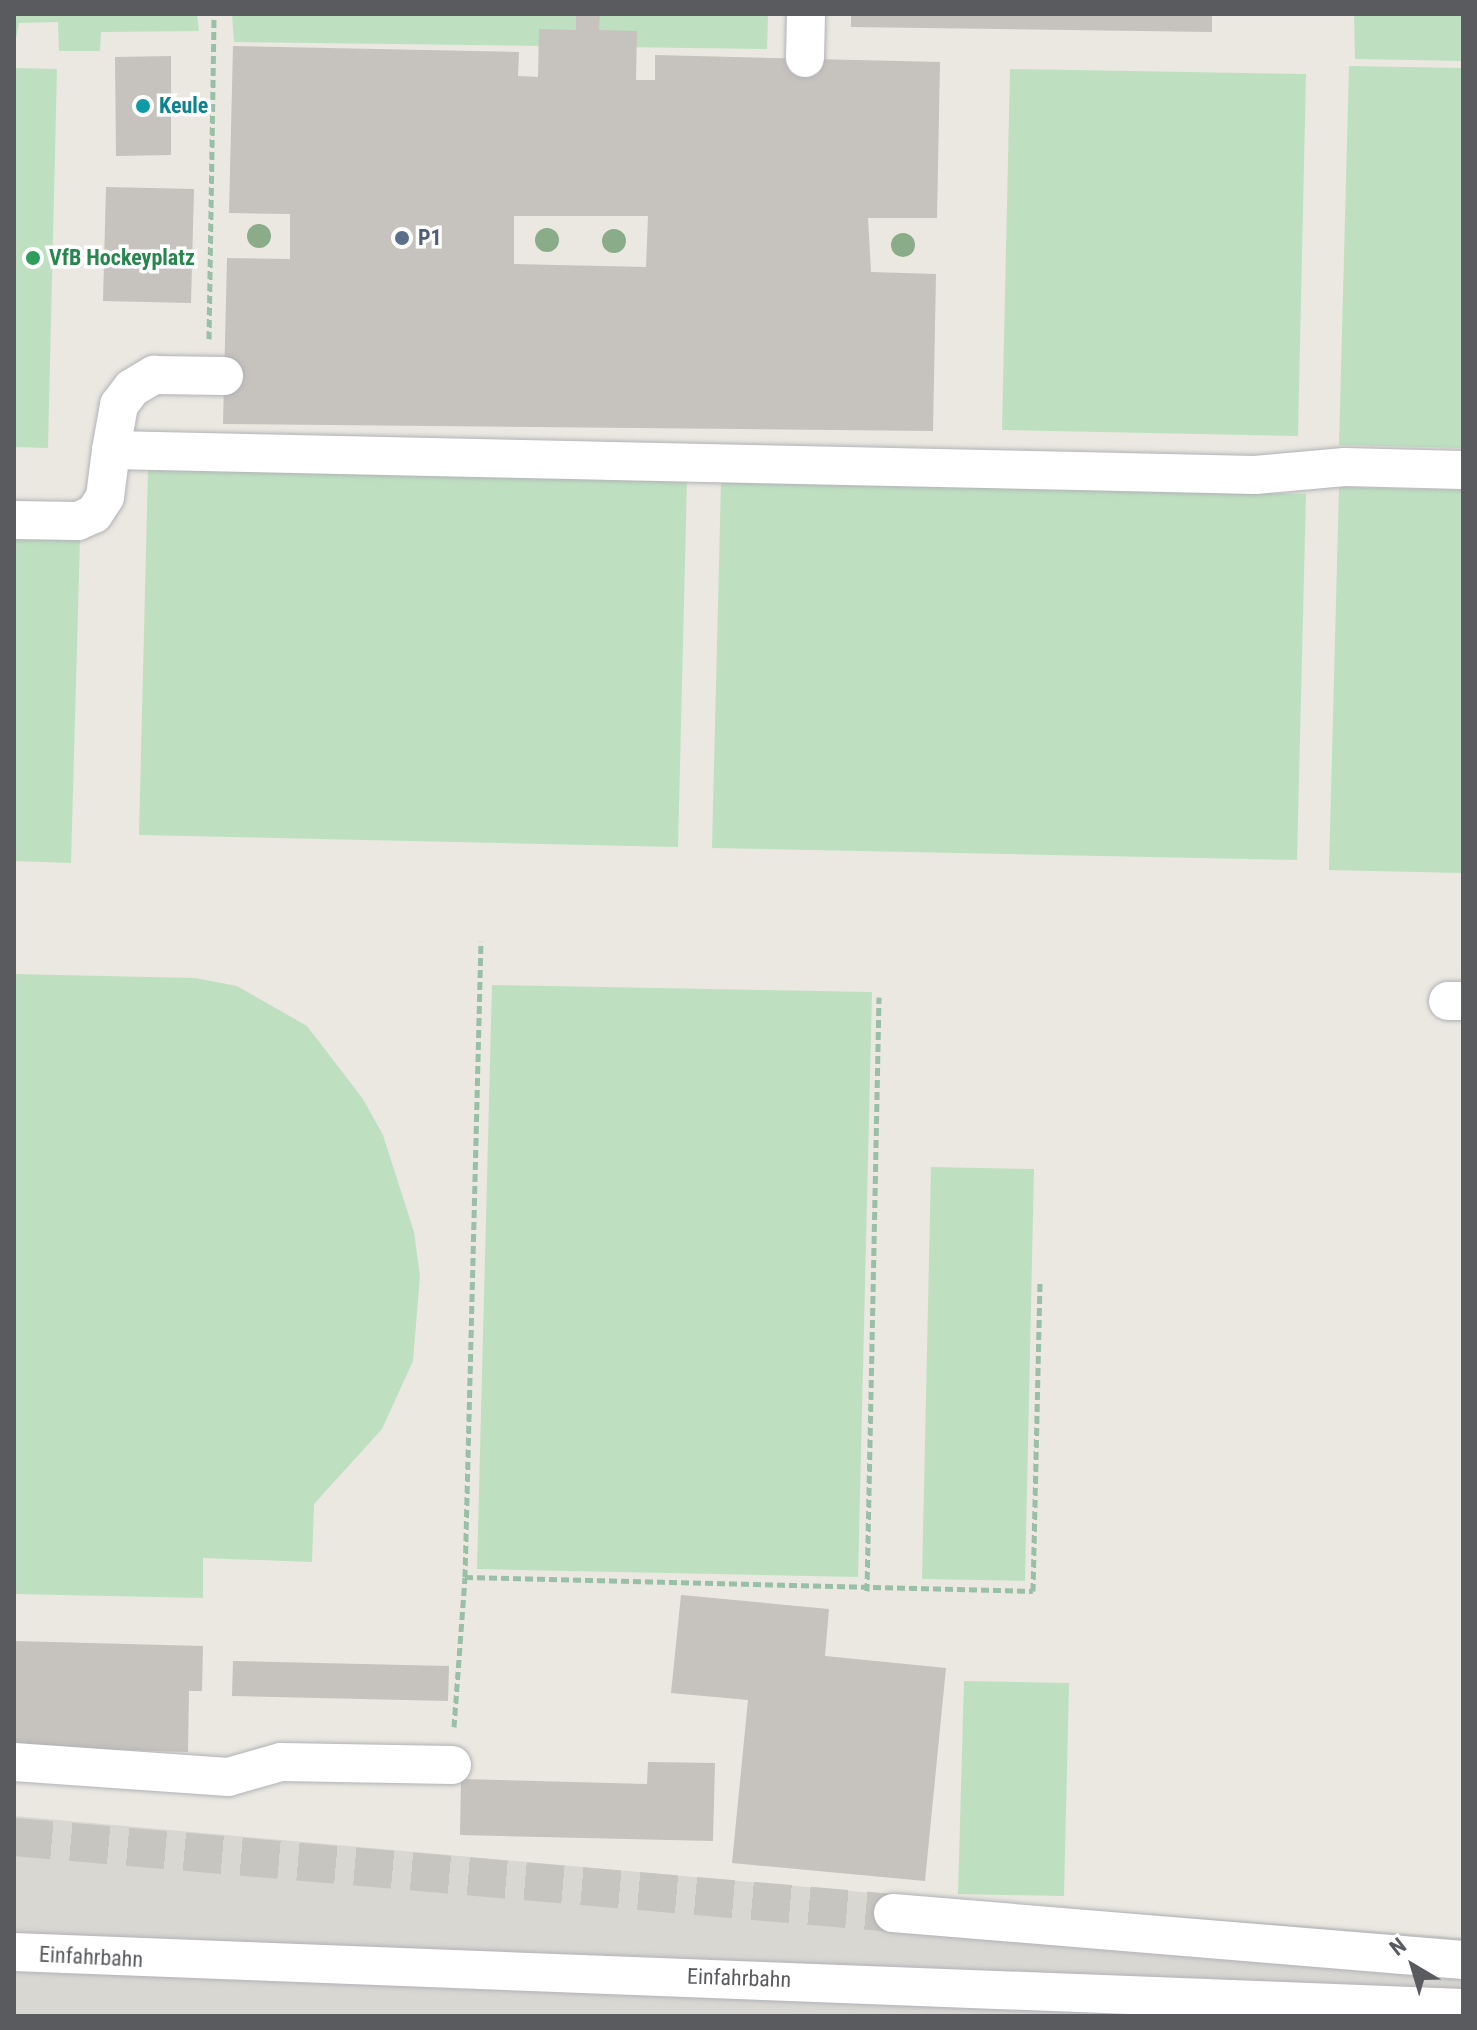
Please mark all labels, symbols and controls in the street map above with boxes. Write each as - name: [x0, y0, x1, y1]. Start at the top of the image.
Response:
- place label: Keule: [159, 93, 208, 119]
- marker: Keule: [134, 97, 152, 115]
- place label: P1: [418, 225, 442, 251]
- marker: P1: [393, 229, 411, 247]
- place label: VfB Hockeyplatz: [49, 245, 195, 271]
- marker: VfB Hockeyplatz: [24, 249, 42, 267]
- north arrow: [1373, 1926, 1453, 2006]
- text: N: [1385, 1933, 1411, 1961]
- street label: Einfahrbahn: [38, 1941, 144, 1973]
- street label: Einfahrbahn: [687, 1963, 791, 1993]

